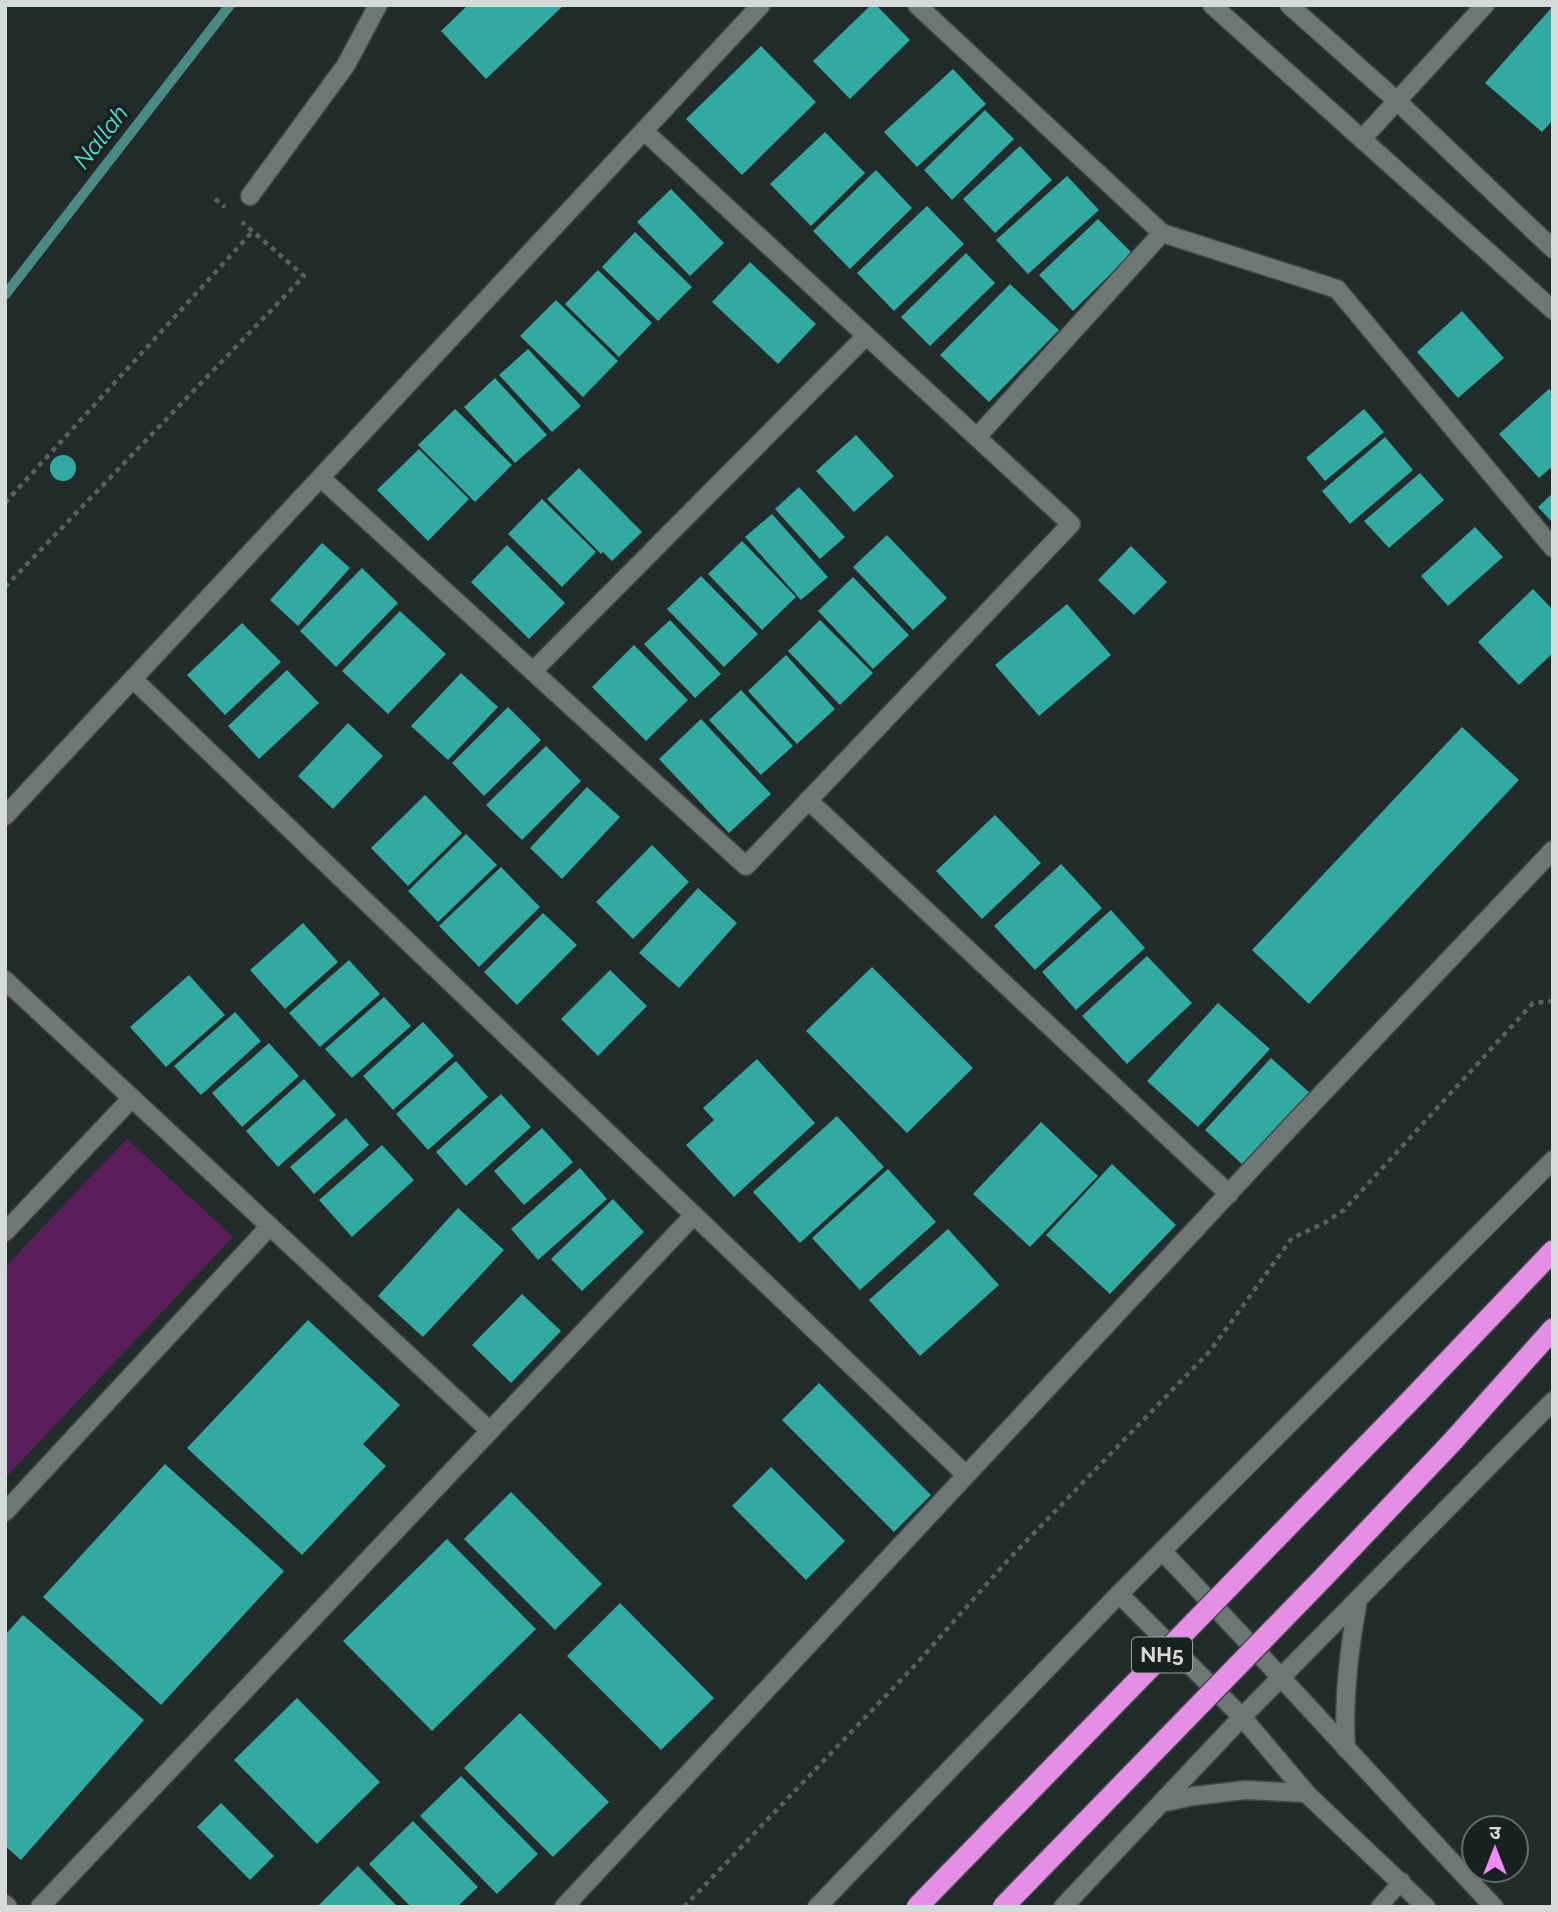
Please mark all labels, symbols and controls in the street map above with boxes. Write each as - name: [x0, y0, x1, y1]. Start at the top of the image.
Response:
- water label: Nallah: [67, 99, 134, 174]
- road number: NH5: [1132, 1638, 1192, 1672]
- north arrow: [1460, 1814, 1530, 1884]
- text: उ: [1489, 1821, 1501, 1843]

